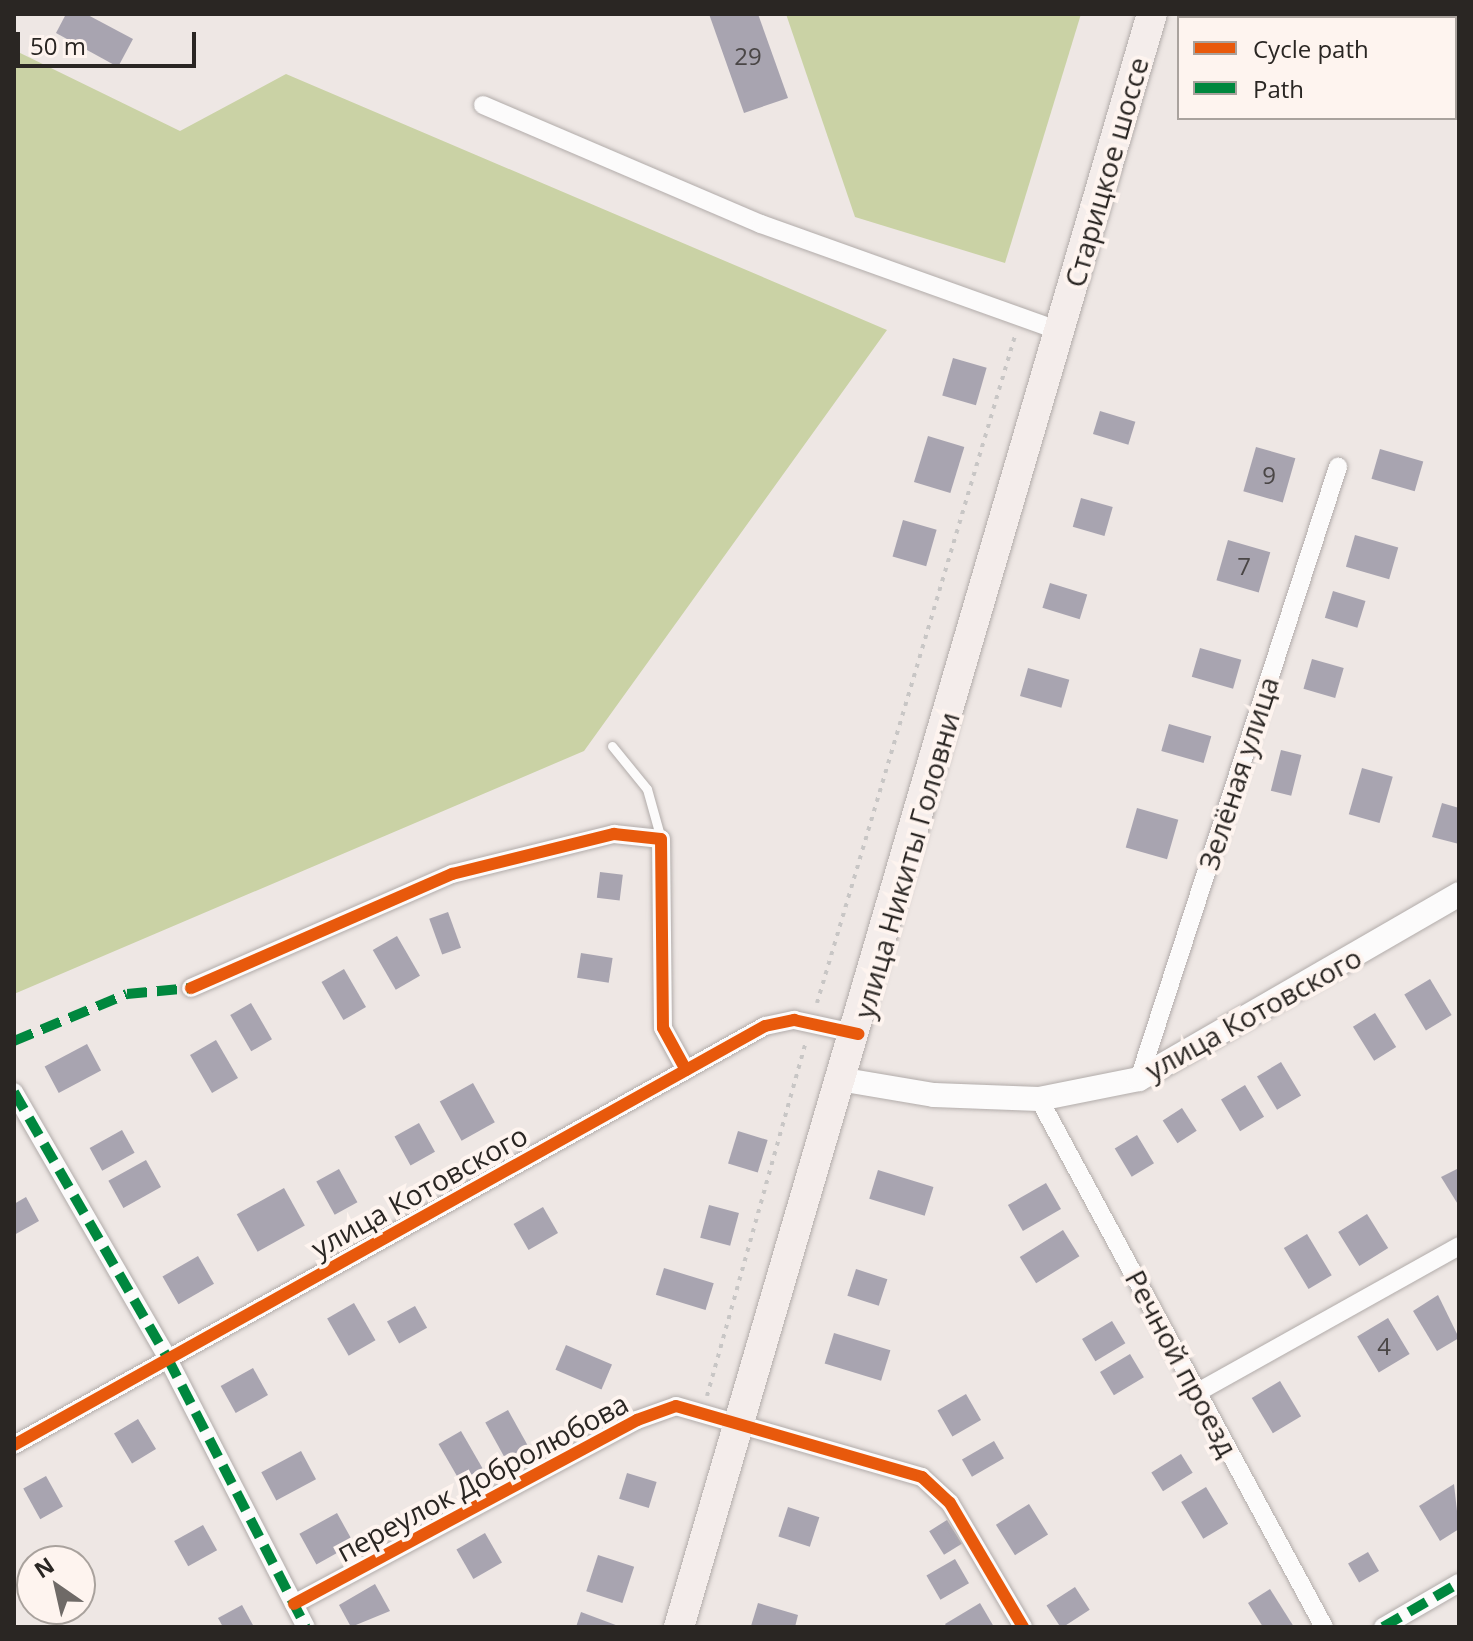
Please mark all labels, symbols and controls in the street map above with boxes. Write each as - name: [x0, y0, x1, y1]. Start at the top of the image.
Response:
- scale bar: [20, 16, 200, 66]
- legend: [1177, 16, 1457, 120]
- text: 50 m: [30, 29, 86, 62]
- text: Cycle path: [1253, 32, 1369, 65]
- house number: 29: [734, 42, 762, 70]
- street label: Старицкое шоссе: [1057, 53, 1155, 291]
- text: Path: [1253, 72, 1304, 105]
- house number: 9: [1262, 461, 1276, 489]
- house number: 7: [1237, 552, 1251, 580]
- street label: Зелёная улица: [1191, 672, 1285, 874]
- street label: улица Никиты Головни: [846, 708, 966, 1022]
- street label: улица Котовского: [1139, 940, 1367, 1086]
- street label: улица Котовского: [305, 1118, 533, 1264]
- street label: Речной проезд: [1119, 1264, 1245, 1462]
- house number: 4: [1377, 1332, 1391, 1360]
- street label: переулок Добролюбова: [330, 1386, 634, 1568]
- north arrow: [16, 1545, 96, 1625]
- text: N: [28, 1549, 59, 1584]

